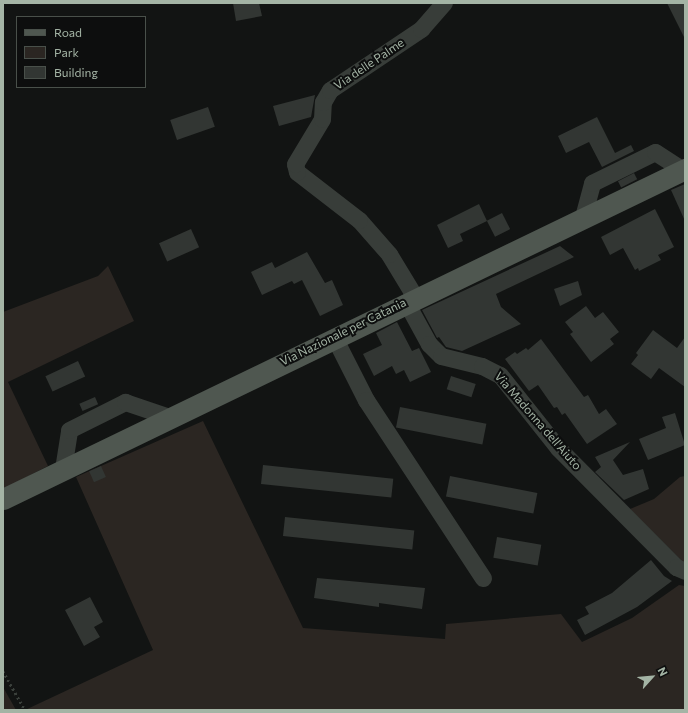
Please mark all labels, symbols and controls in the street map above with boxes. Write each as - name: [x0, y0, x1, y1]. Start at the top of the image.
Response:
- legend: [16, 16, 146, 88]
- text: Road: [54, 25, 82, 39]
- street label: Via delle Palme: [331, 35, 407, 93]
- text: Park: [54, 45, 79, 59]
- text: Building: [54, 65, 98, 79]
- street label: Via Nazionale per Catania: [278, 295, 408, 369]
- street label: Via Madonna dell'Aiuto: [492, 369, 584, 473]
- north arrow: [632, 657, 672, 697]
- text: N: [655, 665, 671, 678]

